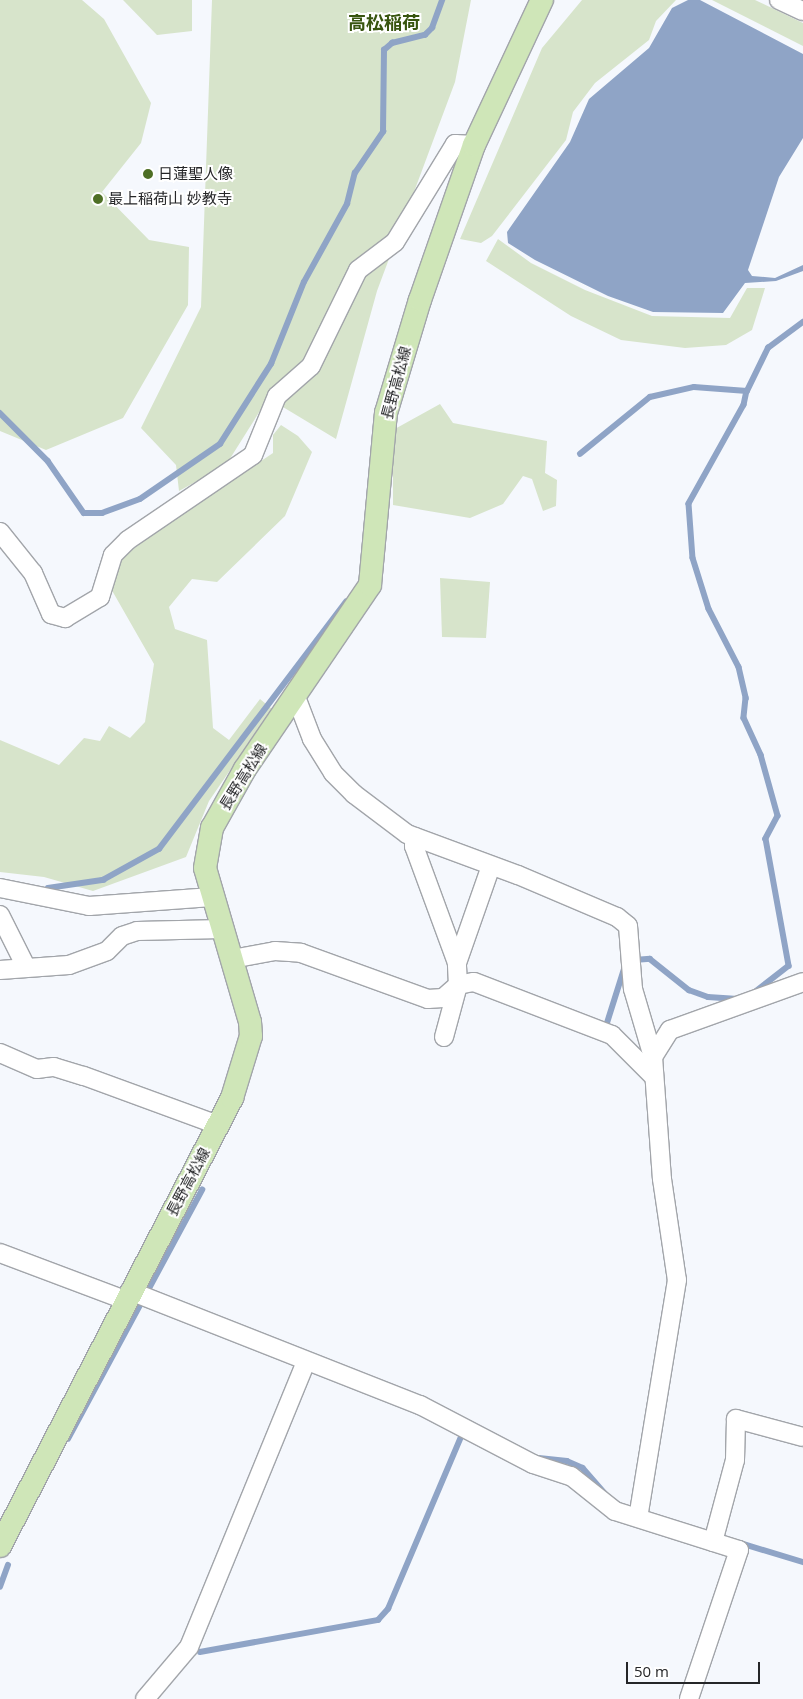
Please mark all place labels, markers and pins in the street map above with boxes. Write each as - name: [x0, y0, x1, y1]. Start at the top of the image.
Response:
- place label: 日蓮聖人像: [158, 165, 233, 183]
- marker: 日蓮聖人像: [142, 168, 154, 180]
- place label: 最上稲荷山 妙教寺: [108, 190, 232, 208]
- marker: 最上稲荷山 妙教寺: [92, 193, 104, 205]

